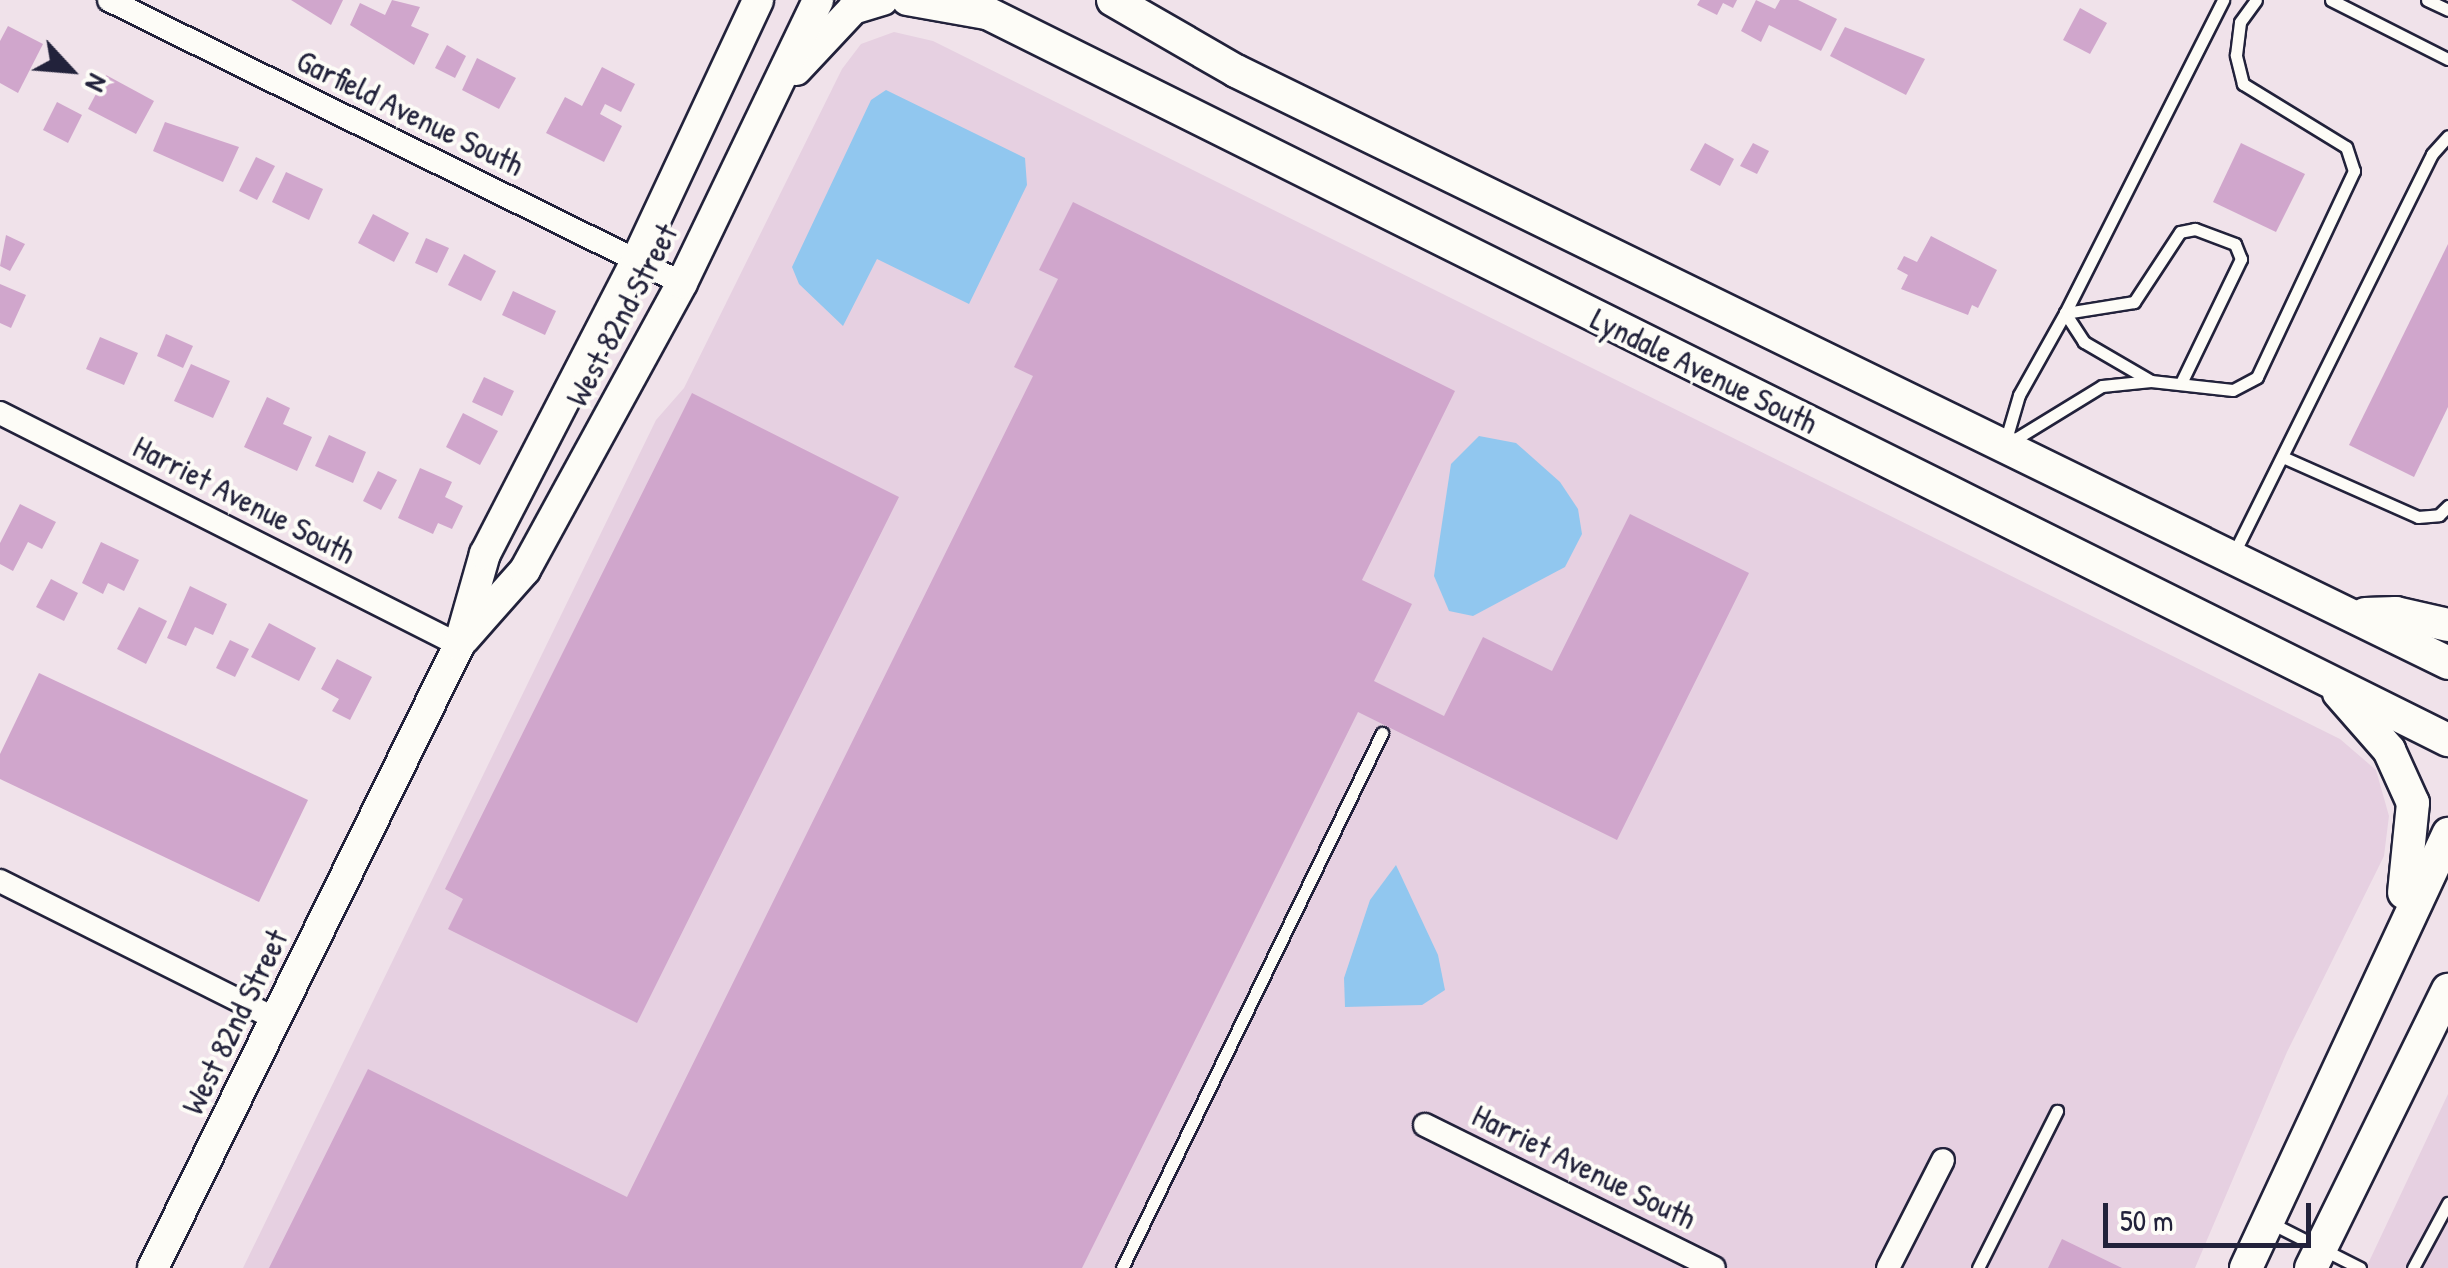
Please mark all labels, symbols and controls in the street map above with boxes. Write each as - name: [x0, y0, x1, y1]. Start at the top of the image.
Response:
- north arrow: [20, 20, 120, 120]
- street label: Garfield Avenue South: [290, 42, 530, 184]
- text: N: [77, 68, 117, 98]
- street label: West 82nd Street: [558, 217, 686, 413]
- street label: Lyndale Avenue South: [1585, 300, 1823, 442]
- street label: Harriet Avenue South: [127, 428, 361, 572]
- street label: West 82nd Street: [174, 923, 296, 1121]
- street label: Harriet Avenue South: [1466, 1096, 1702, 1238]
- scale bar: [2108, 1183, 2316, 1245]
- text: 50 m: [2120, 1200, 2173, 1240]

